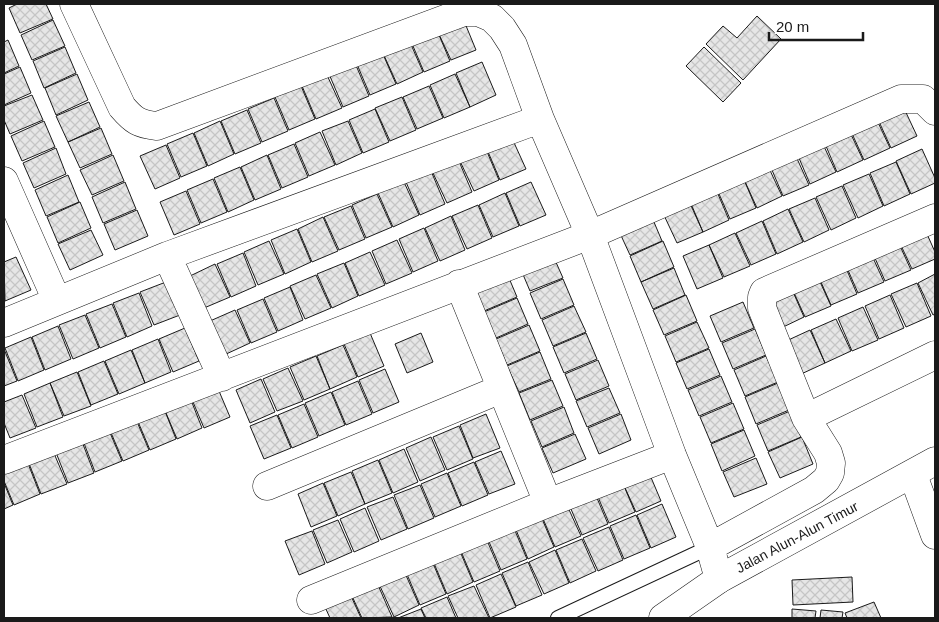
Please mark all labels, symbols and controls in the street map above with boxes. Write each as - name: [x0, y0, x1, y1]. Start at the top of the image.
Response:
- scale bar: [769, 10, 863, 42]
- text: 20 m: [776, 18, 809, 35]
- street label: Jalan Alun-Alun Timur: [733, 498, 861, 576]

